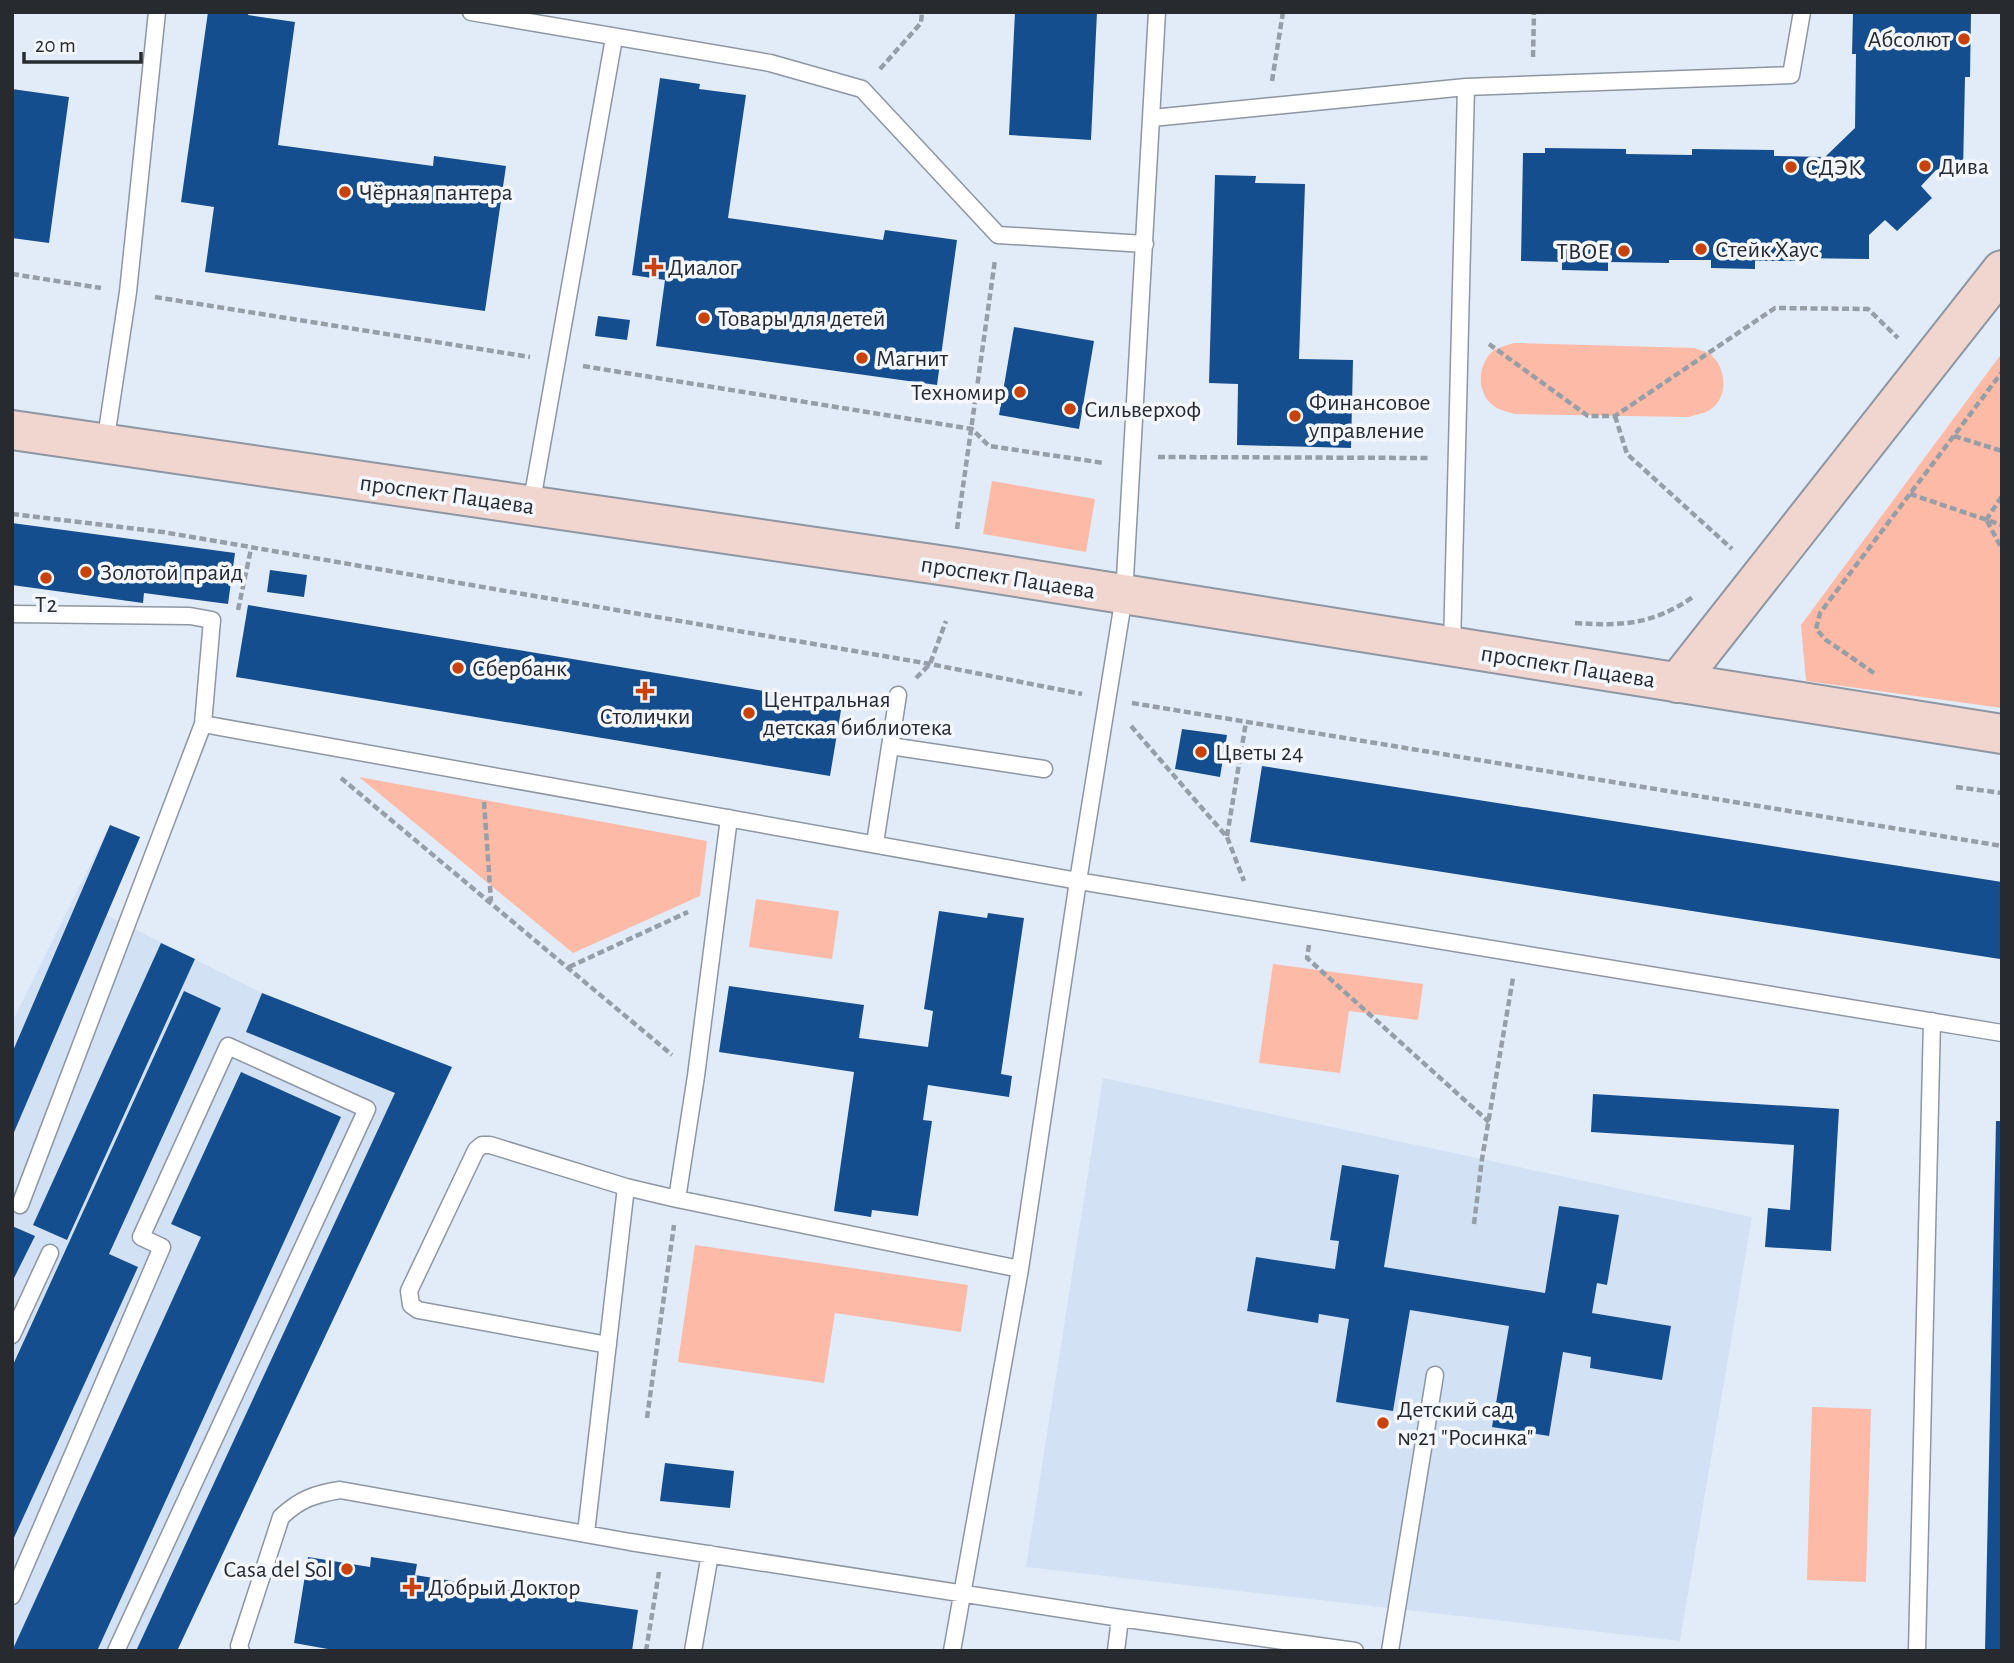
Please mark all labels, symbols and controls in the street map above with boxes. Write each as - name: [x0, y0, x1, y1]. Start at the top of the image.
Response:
- scale bar: [24, 21, 142, 65]
- place label: Абсолют: [1868, 28, 1950, 52]
- marker: Абсолют: [1956, 31, 1972, 47]
- text: 20 m: [35, 35, 76, 56]
- place label: Дива: [1939, 155, 1989, 179]
- place label: СДЭК: [1805, 156, 1862, 180]
- marker: Дива: [1917, 158, 1933, 174]
- marker: СДЭК: [1783, 159, 1799, 175]
- place label: Чёрная пантера: [359, 181, 513, 205]
- marker: Чёрная пантера: [337, 184, 353, 200]
- place label: Стейк Хаус: [1715, 238, 1819, 262]
- place label: ТВОЕ: [1556, 240, 1610, 264]
- marker: Стейк Хаус: [1693, 241, 1709, 257]
- marker: ТВОЕ: [1616, 243, 1632, 259]
- place label: Диалог: [668, 256, 739, 280]
- marker: Диалог: [646, 259, 662, 275]
- place label: Товары для детей: [718, 307, 885, 331]
- marker: Товары для детей: [696, 310, 712, 326]
- place label: Магнит: [876, 347, 948, 371]
- marker: Магнит: [854, 350, 870, 366]
- place label: Техномир: [911, 381, 1006, 405]
- marker: Техномир: [1012, 384, 1028, 400]
- place label: Финансовое управление: [1308, 391, 1431, 443]
- place label: Сильверхоф: [1084, 398, 1201, 422]
- marker: Сильверхоф: [1062, 401, 1078, 417]
- marker: Финансовое управление: [1287, 408, 1303, 424]
- street label: проспект Пацаева: [358, 471, 536, 519]
- street label: проспект Пацаева: [919, 552, 1097, 604]
- place label: Золотой прайд: [100, 561, 243, 585]
- marker: Золотой прайд: [78, 564, 94, 580]
- marker: T2: [38, 570, 54, 586]
- place label: T2: [35, 593, 57, 617]
- street label: проспект Пацаева: [1479, 641, 1657, 693]
- place label: Сбербанк: [472, 657, 567, 681]
- marker: Сбербанк: [450, 660, 466, 676]
- marker: Столички: [637, 683, 653, 699]
- place label: Центральная детская библиотека: [763, 688, 952, 740]
- place label: Столички: [599, 705, 691, 729]
- marker: Центральная детская библиотека: [741, 705, 757, 721]
- place label: Цветы 24: [1215, 741, 1304, 765]
- marker: Цветы 24: [1193, 744, 1209, 760]
- place label: Детский сад №21 "Росинка": [1397, 1398, 1533, 1450]
- marker: Детский сад №21 "Росинка": [1375, 1415, 1391, 1431]
- place label: Casa del Sol: [224, 1558, 333, 1582]
- marker: Casa del Sol: [339, 1561, 355, 1577]
- place label: Добрый Доктор: [428, 1576, 581, 1600]
- marker: Добрый Доктор: [402, 1577, 422, 1597]

